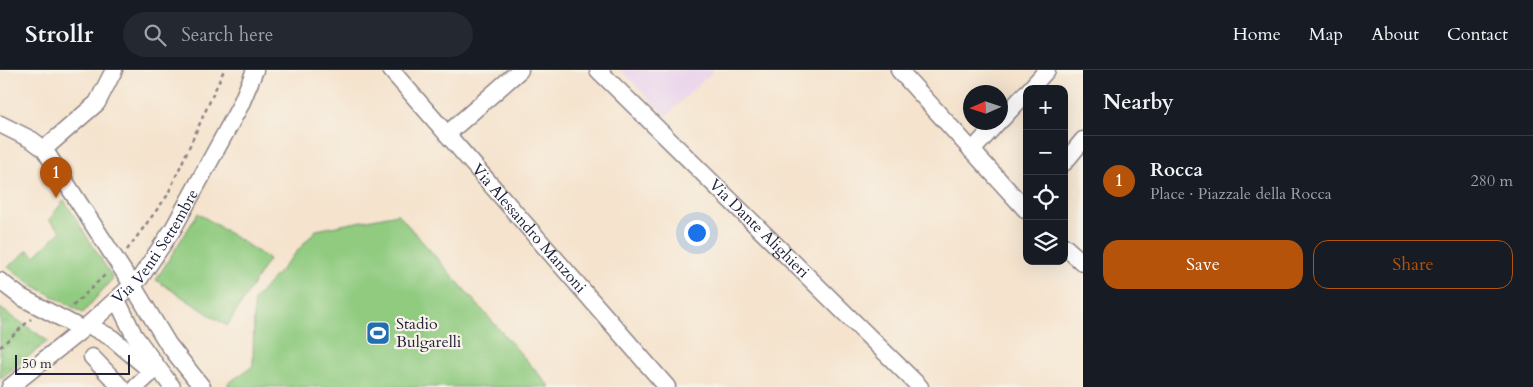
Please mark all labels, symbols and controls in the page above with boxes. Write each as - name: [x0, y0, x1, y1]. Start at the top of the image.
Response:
- search box: [123, 12, 473, 57]
- text: Strollr: [25, 18, 93, 51]
- icon: search: [141, 21, 169, 49]
- text: Search here: [181, 22, 273, 48]
- text: Home: [1233, 22, 1281, 47]
- text: Map: [1309, 22, 1343, 47]
- text: About: [1371, 22, 1419, 47]
- text: Contact: [1447, 22, 1508, 47]
- north arrow: [963, 85, 1008, 130]
- map controls: [1023, 85, 1068, 265]
- button: +: [1023, 85, 1068, 130]
- text: Nearby: [1103, 88, 1174, 117]
- button: −: [1023, 130, 1068, 175]
- pin: 1: [40, 157, 72, 198]
- text: Rocca: [1150, 157, 1203, 183]
- street label: Via Alessandro Manzoni: [467, 159, 592, 298]
- text: 1: [1115, 170, 1123, 192]
- text: 280 m: [1471, 170, 1513, 192]
- street label: Via Dante Alighieri: [704, 174, 814, 283]
- button: locate: [1023, 175, 1068, 220]
- text: Place · Piazzale della Rocca: [1150, 183, 1332, 205]
- street label: Via Venti Settembre: [107, 185, 204, 309]
- your location: [684, 220, 710, 246]
- button: layers: [1023, 220, 1068, 265]
- button: Save: [1103, 240, 1303, 289]
- button: Share: [1313, 240, 1513, 289]
- place label: Stadio Bulgarelli: [396, 313, 462, 353]
- sports icon: Stadio Bulgarelli: [365, 320, 391, 346]
- scale bar: [15, 352, 130, 375]
- text: 50 m: [22, 354, 52, 373]

